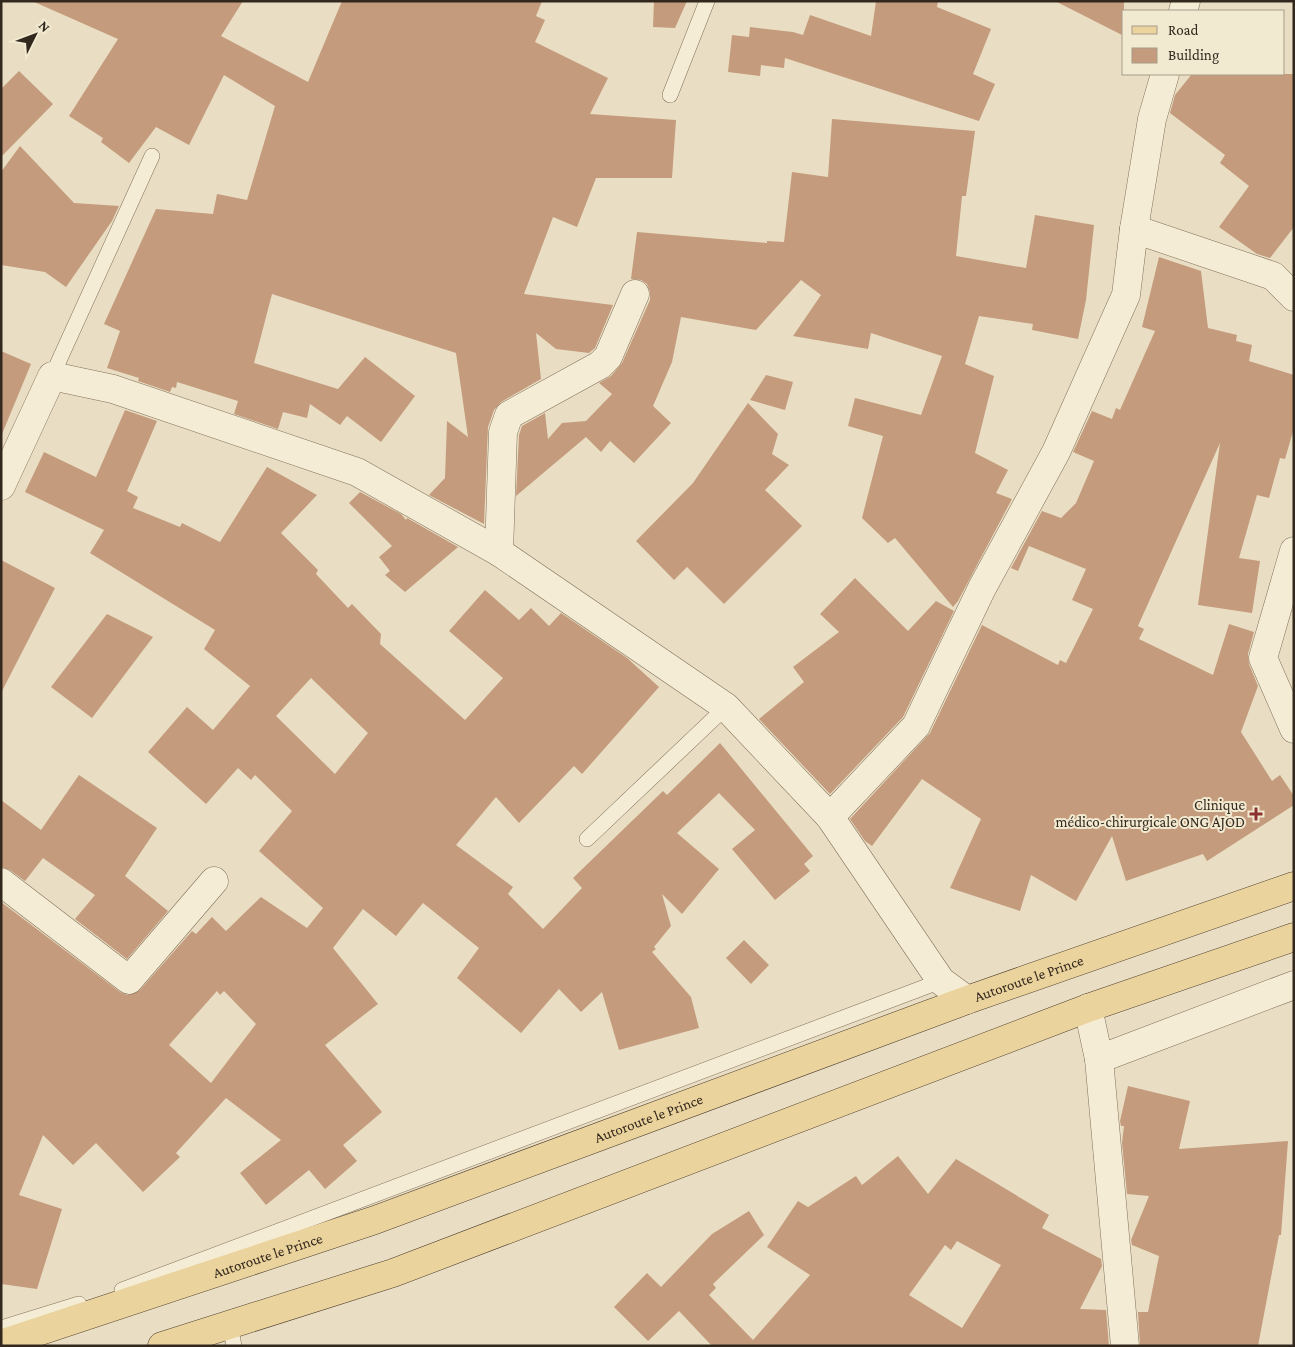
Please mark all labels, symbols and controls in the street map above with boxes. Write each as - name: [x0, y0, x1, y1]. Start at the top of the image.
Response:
- north arrow: [10, 10, 60, 60]
- legend: [1122, 10, 1285, 75]
- text: N: [36, 17, 54, 36]
- text: Road: [1168, 22, 1199, 38]
- text: Building: [1168, 47, 1219, 64]
- place label: Clinique médico-chirurgicale ONG AJOD: [1056, 797, 1245, 831]
- marker: Clinique médico-chirurgicale ONG AJOD: [1249, 807, 1263, 821]
- street label: Autoroute le Prince: [972, 952, 1086, 1005]
- street label: Autoroute le Prince: [592, 1091, 705, 1146]
- street label: Autoroute le Prince: [211, 1230, 325, 1281]

